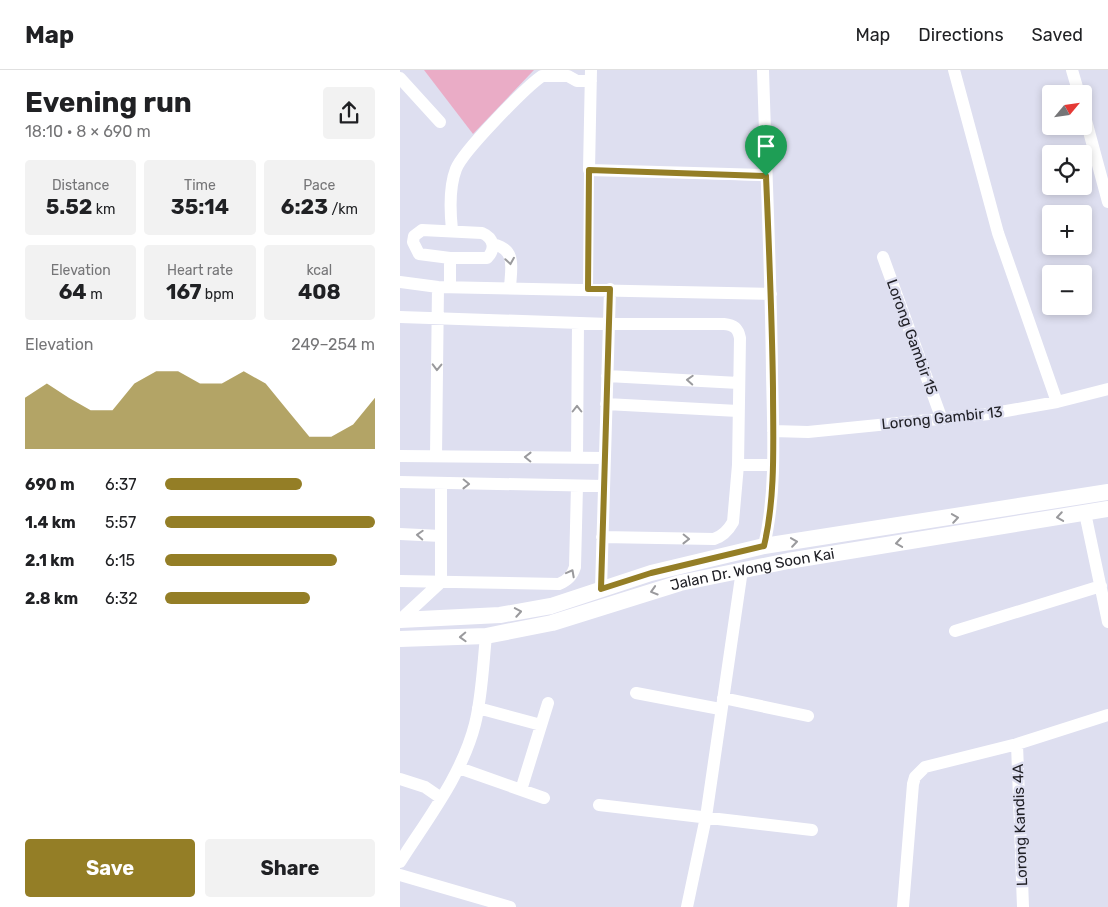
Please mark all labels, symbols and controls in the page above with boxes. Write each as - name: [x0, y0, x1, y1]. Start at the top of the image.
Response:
- text: Map: [25, 21, 74, 49]
- text: Map: [855, 24, 890, 46]
- text: Directions: [918, 24, 1004, 46]
- text: Saved: [1032, 24, 1083, 46]
- north arrow: [1042, 85, 1092, 135]
- map controls: [1042, 85, 1092, 315]
- text: Evening run: [25, 86, 192, 119]
- button: share: [323, 87, 375, 139]
- text: 18:10 · 8 × 690 m: [25, 122, 151, 141]
- pin: [745, 125, 787, 176]
- icon: arrive: [752, 132, 780, 160]
- button: locate: [1042, 145, 1092, 195]
- text: Distance: [52, 177, 109, 194]
- text: Time: [184, 177, 216, 194]
- text: Pace: [303, 177, 335, 194]
- text: 5.52: [46, 194, 92, 219]
- text: 35:14: [171, 194, 229, 219]
- text: 6:23: [281, 194, 328, 219]
- text: km: [92, 201, 116, 218]
- text: /km: [328, 201, 358, 218]
- button: +: [1042, 205, 1092, 255]
- one-way arrow: [504, 257, 515, 265]
- text: Elevation: [51, 262, 111, 279]
- text: Heart rate: [167, 262, 233, 279]
- text: kcal: [306, 262, 332, 279]
- button: −: [1042, 265, 1092, 315]
- street label: Lorong Gambir 15: [883, 277, 941, 397]
- text: 64: [59, 279, 87, 304]
- text: 167: [166, 279, 201, 304]
- text: 408: [298, 279, 341, 304]
- text: m: [87, 286, 103, 303]
- text: bpm: [201, 286, 234, 303]
- text: Elevation: [25, 335, 94, 354]
- text: 249–254 m: [291, 335, 375, 354]
- one-way arrow: [432, 364, 442, 372]
- one-way arrow: [686, 375, 694, 386]
- street label: Lorong Gambir 13: [881, 403, 1003, 433]
- one-way arrow: [572, 405, 582, 412]
- one-way arrow: [524, 452, 532, 462]
- text: 690 m: [25, 475, 75, 494]
- text: 6:37: [105, 475, 137, 494]
- one-way arrow: [462, 478, 470, 489]
- one-way arrow: [1055, 512, 1064, 522]
- text: 1.4 km: [25, 513, 76, 532]
- text: 5:57: [105, 513, 136, 532]
- one-way arrow: [951, 513, 959, 524]
- one-way arrow: [416, 530, 424, 541]
- one-way arrow: [682, 534, 690, 544]
- one-way arrow: [790, 537, 798, 547]
- one-way arrow: [895, 537, 903, 548]
- street label: Jalan Dr. Wong Soon Kai: [668, 545, 836, 595]
- text: 2.1 km: [25, 551, 74, 570]
- text: 6:15: [105, 551, 135, 570]
- one-way arrow: [565, 569, 575, 578]
- one-way arrow: [651, 585, 659, 595]
- text: 2.8 km: [25, 589, 78, 608]
- text: 6:32: [105, 589, 138, 608]
- one-way arrow: [514, 607, 523, 617]
- one-way arrow: [459, 632, 466, 642]
- street label: Lorong Kandis 4A: [1009, 764, 1031, 886]
- button: Save: [25, 839, 195, 897]
- button: Share: [205, 839, 375, 897]

